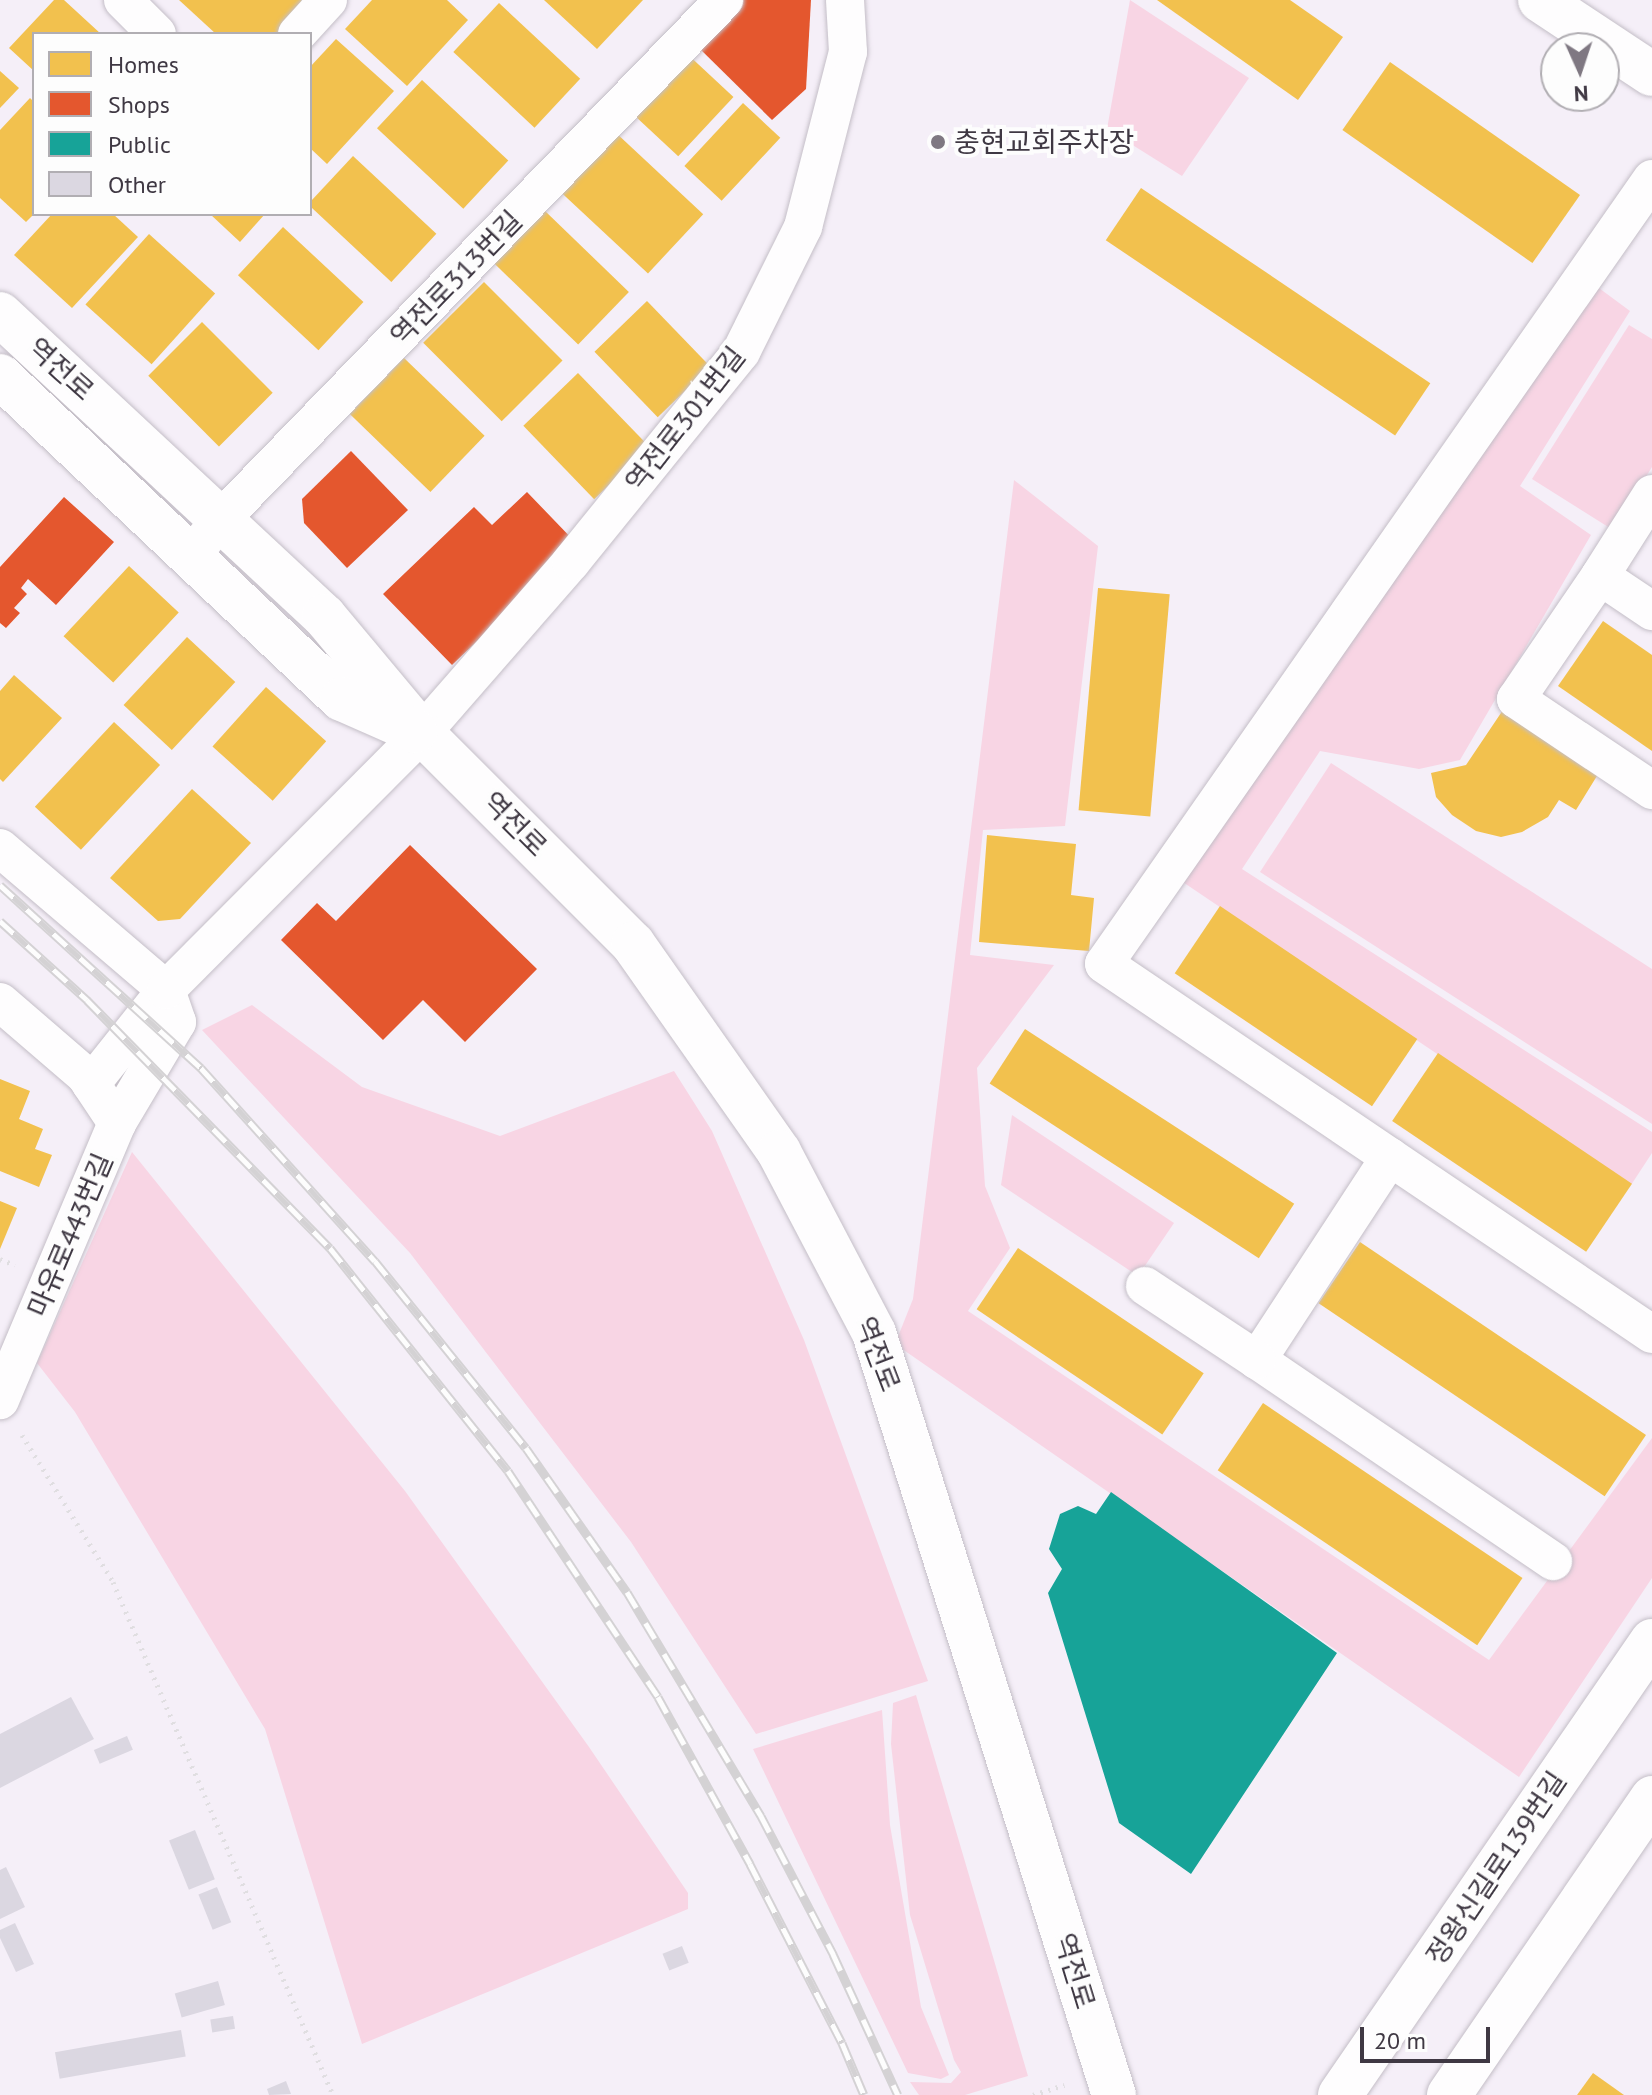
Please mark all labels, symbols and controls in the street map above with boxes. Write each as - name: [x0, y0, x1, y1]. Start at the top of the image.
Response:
- legend: [32, 32, 312, 216]
- north arrow: [1540, 32, 1620, 112]
- text: Homes: [108, 49, 179, 80]
- text: N: [1573, 80, 1589, 108]
- text: Shops: [108, 89, 170, 120]
- place label: 충현교회주차장: [954, 125, 1134, 159]
- text: Public: [108, 129, 171, 160]
- marker: 충현교회주차장: [929, 133, 947, 151]
- text: Other: [108, 169, 166, 200]
- street label: 역전로313번길: [383, 204, 529, 352]
- street label: 역전로: [21, 331, 101, 407]
- street label: 역전로301번길: [618, 340, 752, 498]
- street label: 역전로: [476, 785, 554, 863]
- street label: 마유로443번길: [20, 1148, 120, 1322]
- street label: 역전로: [848, 1312, 908, 1396]
- street label: 정왕신길로139번길: [1419, 1765, 1573, 1971]
- street label: 역전로: [1048, 1929, 1102, 2013]
- scale bar: [1364, 2011, 1494, 2061]
- text: 20 m: [1374, 2025, 1426, 2056]

